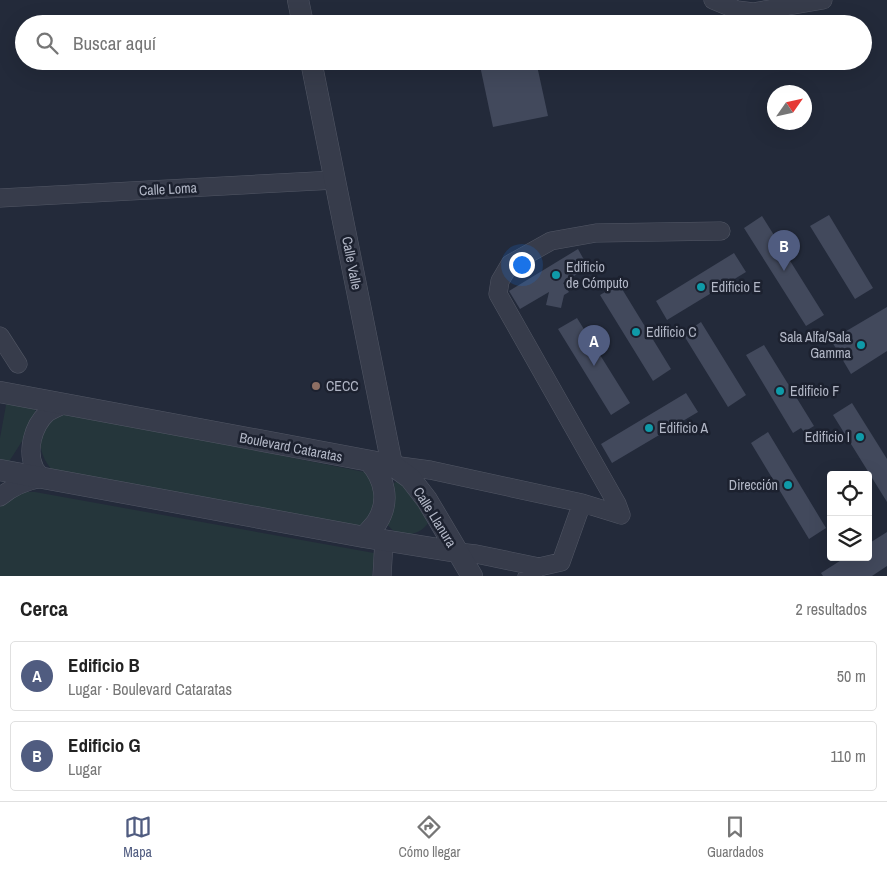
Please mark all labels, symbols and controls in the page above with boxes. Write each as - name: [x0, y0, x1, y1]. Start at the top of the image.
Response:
- search box: [15, 15, 872, 70]
- icon: search: [33, 29, 61, 57]
- text: Buscar aquí: [73, 30, 156, 56]
- north arrow: [767, 85, 812, 130]
- street label: Calle Loma: [139, 178, 198, 200]
- pin: B: [768, 230, 800, 271]
- street label: Calle Valle: [338, 235, 366, 291]
- your location: [509, 252, 535, 278]
- place label: Edificio de Cómputo: [566, 258, 629, 292]
- marker: Edificio de Cómputo: [550, 269, 562, 281]
- place label: Edificio E: [711, 278, 761, 296]
- marker: Edificio E: [695, 281, 707, 293]
- place label: Edificio C: [646, 323, 696, 341]
- pin: A: [578, 325, 610, 366]
- marker: Edificio C: [630, 326, 642, 338]
- place label: Sala Alfa/Sala Gamma: [780, 328, 852, 362]
- marker: Sala Alfa/Sala Gamma: [855, 339, 867, 351]
- place label: CECC: [326, 377, 359, 395]
- marker: CECC: [310, 380, 322, 392]
- place label: Edificio F: [790, 382, 839, 400]
- marker: Edificio F: [774, 385, 786, 397]
- place label: Edificio A: [659, 419, 708, 437]
- marker: Edificio A: [643, 422, 655, 434]
- street label: Boulevard Cataratas: [238, 428, 344, 466]
- place label: Edificio I: [805, 428, 850, 446]
- marker: Edificio I: [854, 431, 866, 443]
- map controls: [827, 471, 872, 561]
- button: locate: [827, 471, 872, 516]
- place label: Dirección: [729, 476, 778, 494]
- marker: Dirección: [782, 479, 794, 491]
- street label: Calle Llanura: [409, 484, 461, 551]
- button: layers: [827, 516, 872, 561]
- text: Cerca: [20, 594, 68, 623]
- text: 2 resultados: [796, 598, 867, 620]
- text: Edificio B: [68, 652, 140, 678]
- text: A: [32, 665, 42, 687]
- text: 50 m: [837, 665, 866, 687]
- text: Lugar · Boulevard Cataratas: [68, 678, 232, 700]
- text: Edificio G: [68, 732, 141, 758]
- text: B: [32, 745, 42, 767]
- text: 110 m: [830, 745, 866, 767]
- text: Lugar: [68, 758, 102, 780]
- tab: Mapa: [123, 813, 152, 861]
- tab: Cómo llegar: [398, 813, 460, 861]
- tab: Guardados: [707, 813, 764, 861]

